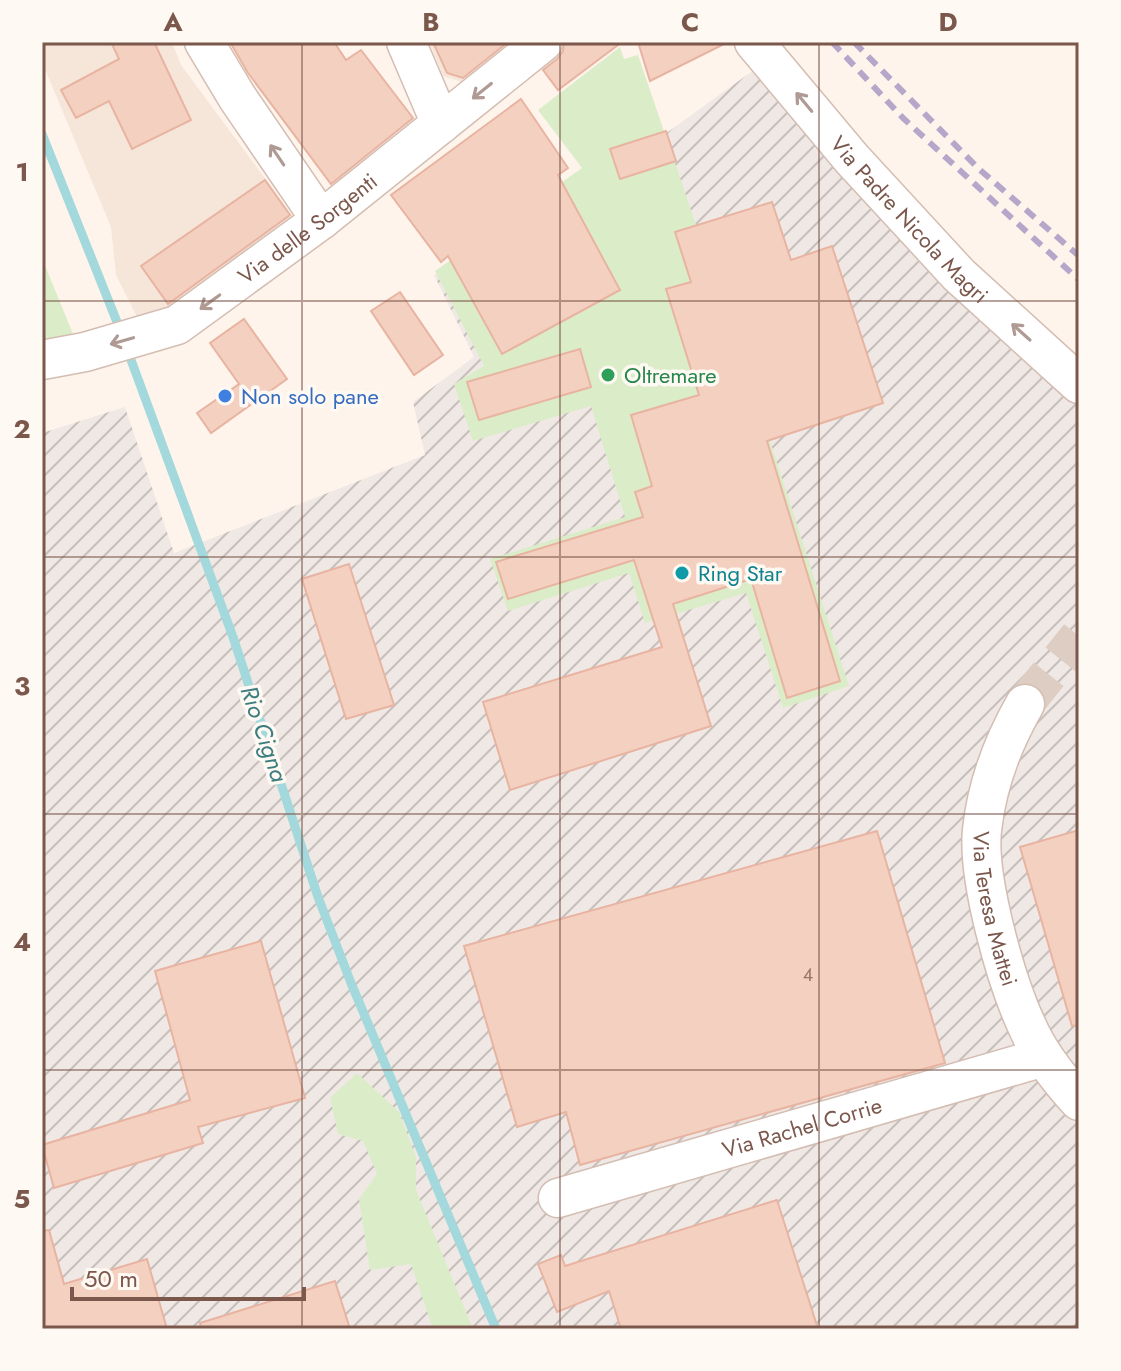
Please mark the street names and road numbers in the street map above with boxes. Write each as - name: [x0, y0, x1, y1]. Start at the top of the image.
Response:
- street label: Via Padre Nicola Magri: [823, 129, 996, 310]
- street label: Via delle Sorgenti: [231, 165, 384, 292]
- street label: Via Teresa Mattei: [965, 831, 1026, 990]
- street label: Via Rachel Corrie: [718, 1089, 886, 1166]

